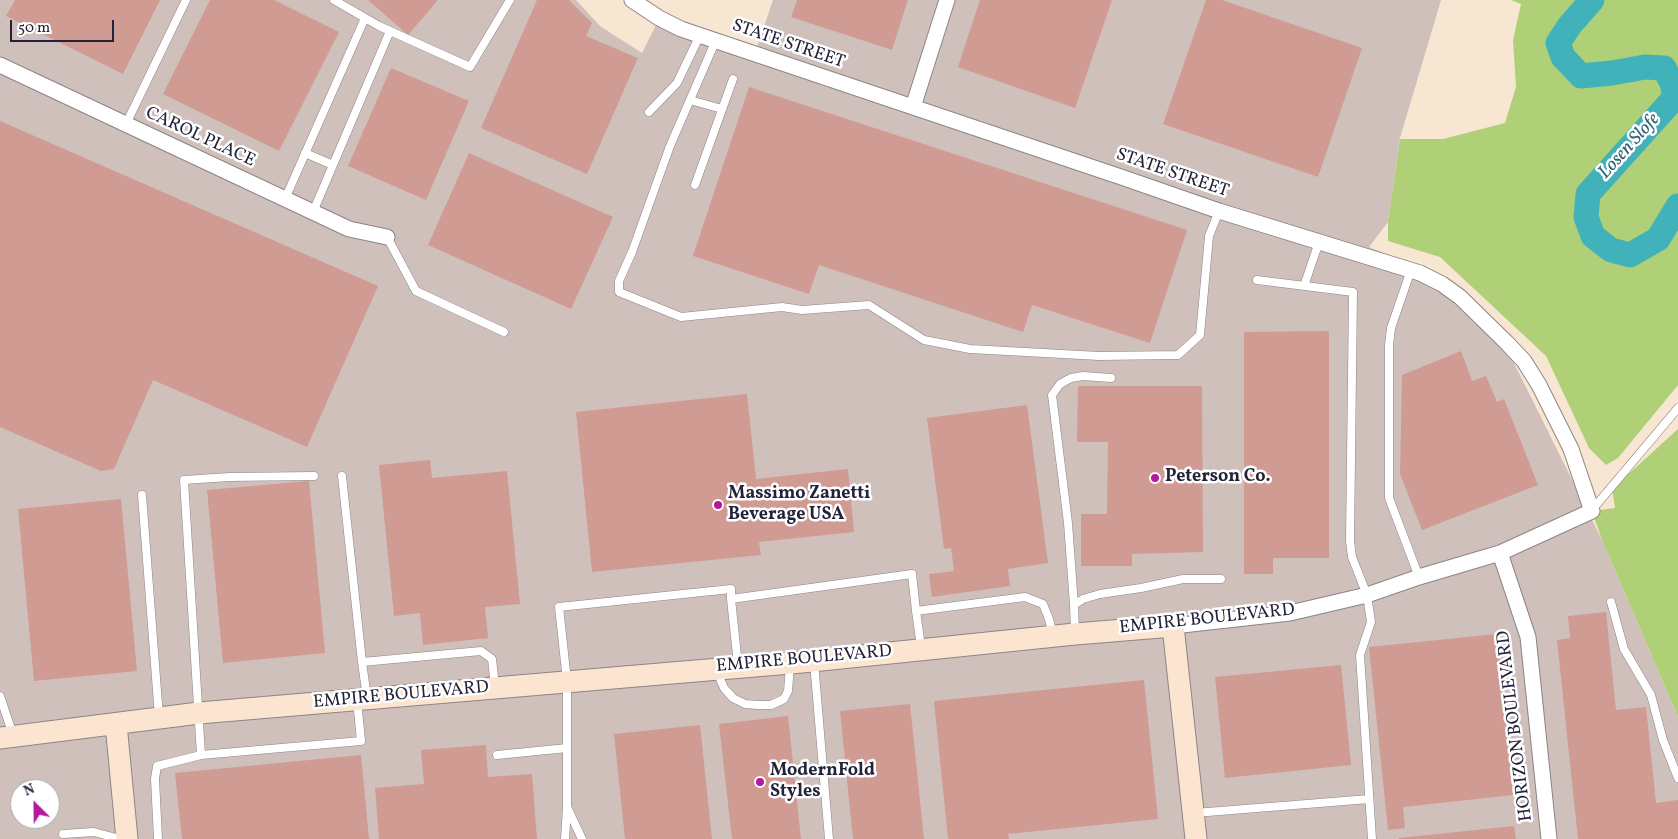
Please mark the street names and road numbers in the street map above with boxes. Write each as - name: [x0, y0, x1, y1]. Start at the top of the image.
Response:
- street label: STATE STREET: [729, 16, 847, 74]
- street label: CAROL PLACE: [142, 103, 258, 173]
- street label: STATE STREET: [1113, 145, 1231, 203]
- street label: EMPIRE BOULEVARD: [1118, 600, 1296, 640]
- street label: HORIZON BOULEVARD: [1494, 629, 1538, 823]
- street label: EMPIRE BOULEVARD: [715, 642, 893, 678]
- street label: EMPIRE BOULEVARD: [312, 678, 490, 714]

